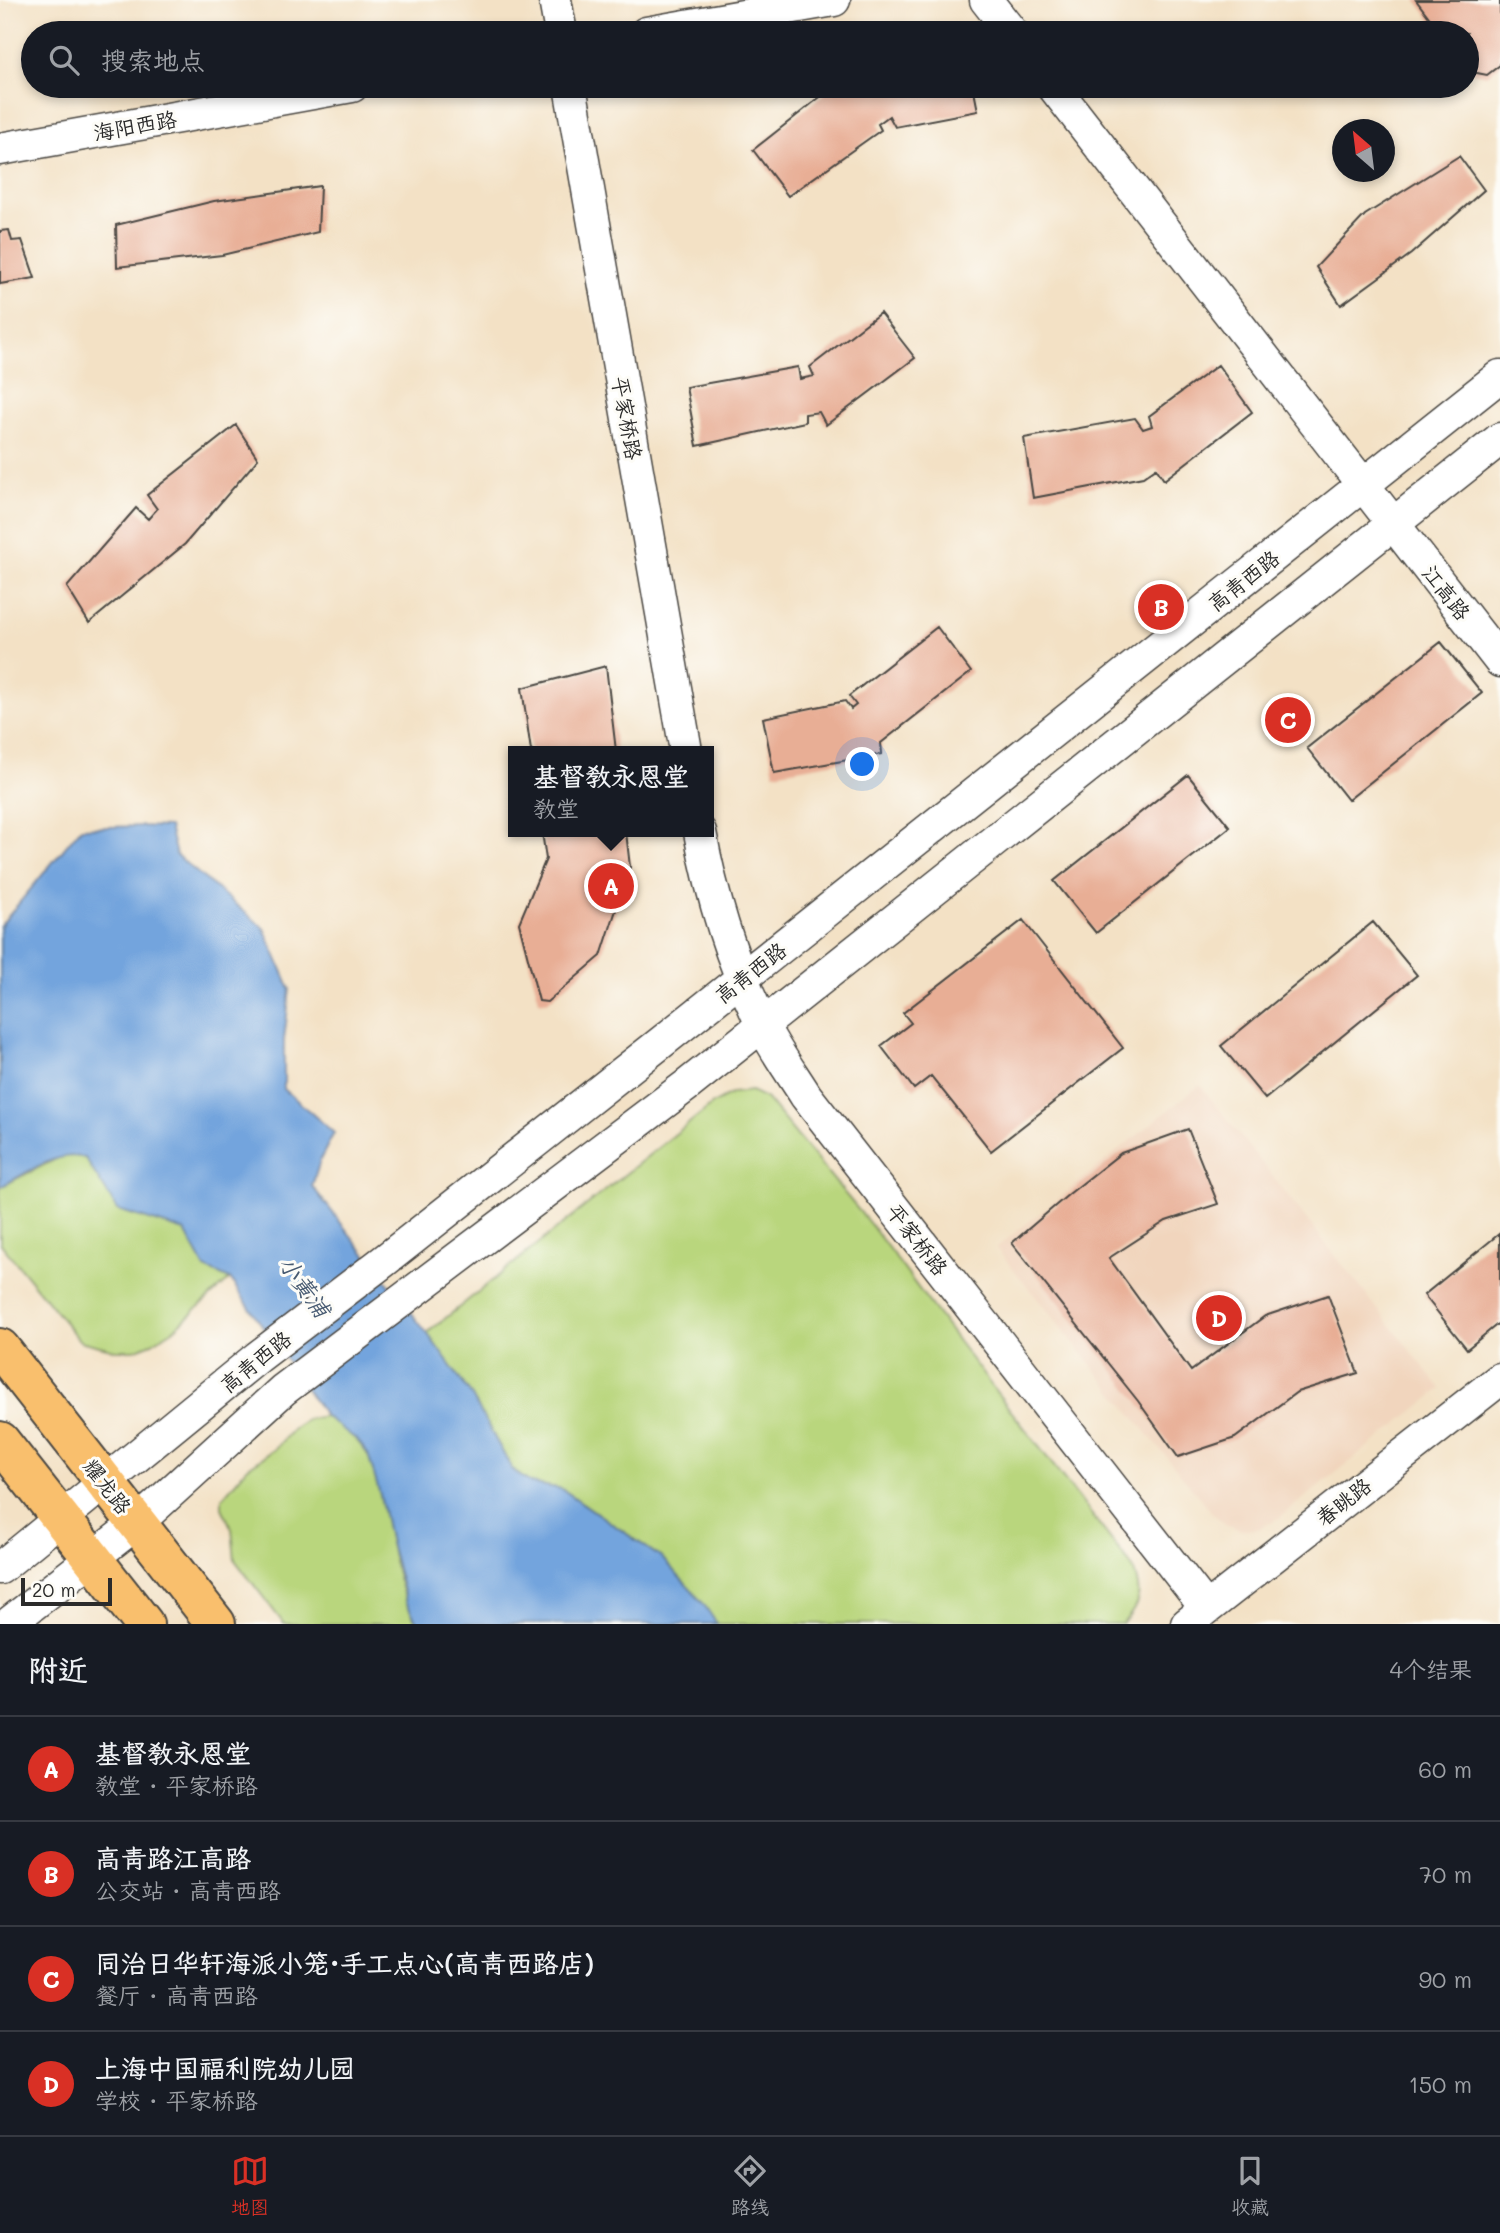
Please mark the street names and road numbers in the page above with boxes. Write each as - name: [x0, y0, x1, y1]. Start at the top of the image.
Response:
- street label: 海阳西路: [91, 104, 179, 146]
- street label: 平家桥路: [607, 374, 649, 462]
- street label: 高青西路: [1202, 544, 1284, 616]
- street label: 江高路: [1417, 559, 1477, 625]
- street label: 高青西路: [709, 936, 791, 1008]
- street label: 平家桥路: [882, 1198, 954, 1280]
- street label: 高青西路: [214, 1324, 296, 1398]
- street label: 耀龙路: [78, 1453, 138, 1519]
- street label: 春眺路: [1310, 1471, 1376, 1531]

